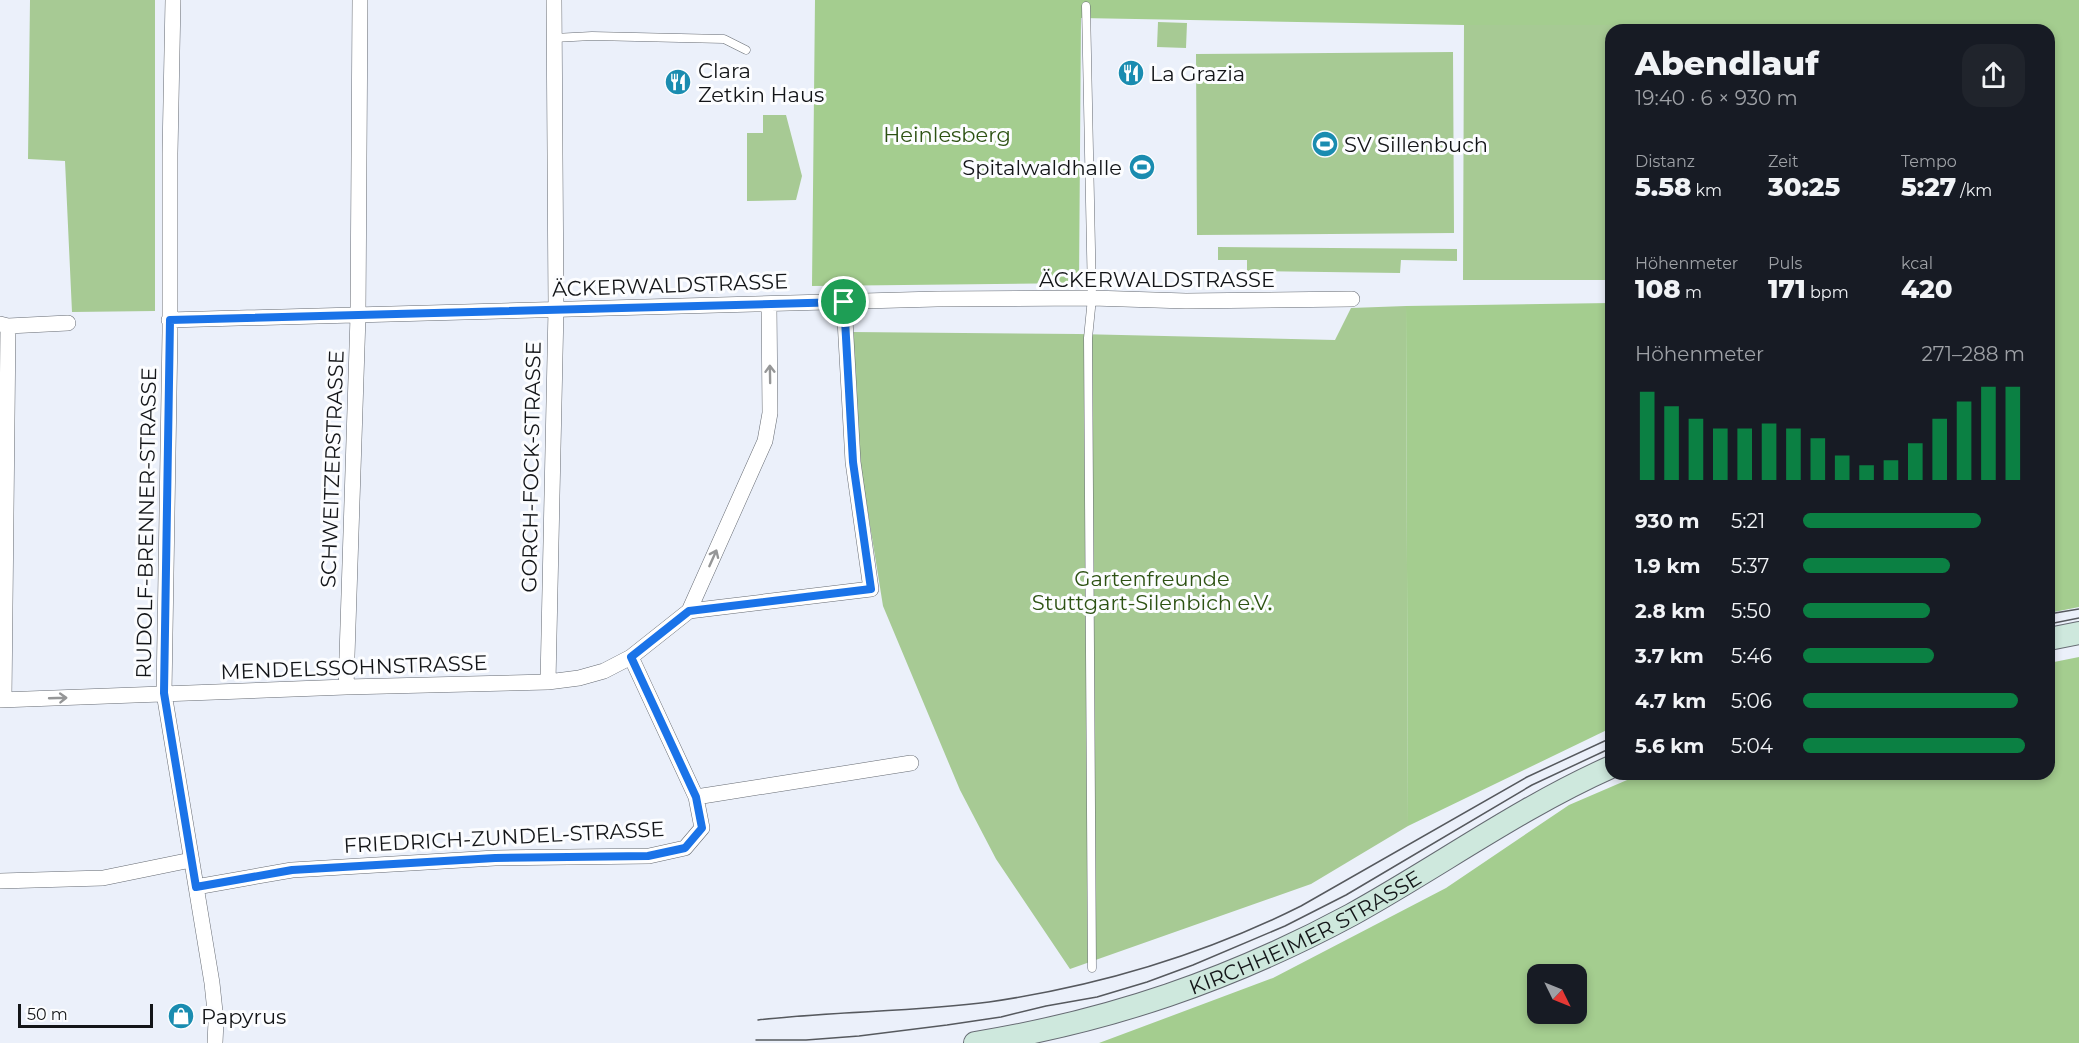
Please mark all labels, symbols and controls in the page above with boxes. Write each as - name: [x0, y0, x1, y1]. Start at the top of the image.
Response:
- text: Abendlauf: [1635, 43, 1819, 83]
- button: share: [1962, 44, 2025, 107]
- place label: Clara Zetkin Haus: [698, 58, 824, 107]
- restaurant icon: La Grazia: [1116, 58, 1146, 88]
- place label: La Grazia: [1150, 61, 1245, 86]
- restaurant icon: Clara Zetkin Haus: [663, 67, 693, 97]
- text: 19:40 · 6 × 930 m: [1635, 86, 1798, 110]
- park label: Heinlesberg: [883, 122, 1011, 147]
- sports icon: SV Sillenbuch: [1310, 129, 1340, 159]
- place label: SV Sillenbuch: [1344, 132, 1488, 157]
- sports icon: Spitalwaldhalle: [1127, 152, 1157, 182]
- text: Distanz: [1635, 152, 1695, 171]
- text: Zeit: [1768, 152, 1799, 171]
- text: Tempo: [1901, 152, 1957, 171]
- place label: Spitalwaldhalle: [962, 155, 1122, 180]
- text: 5.58: [1635, 171, 1691, 203]
- text: 30:25: [1768, 171, 1840, 203]
- text: 5:27: [1901, 171, 1956, 203]
- text: km: [1691, 181, 1722, 200]
- text: /km: [1956, 181, 1992, 200]
- text: Höhenmeter: [1635, 254, 1738, 273]
- text: Puls: [1768, 254, 1802, 273]
- text: kcal: [1901, 254, 1933, 273]
- street label: ÄCKERWALDSTRASSE: [1039, 267, 1275, 292]
- street label: ÄCKERWALDSTRASSE: [552, 268, 788, 302]
- text: 108: [1635, 273, 1681, 305]
- text: 171: [1768, 273, 1806, 305]
- text: 420: [1901, 273, 1953, 305]
- pin: [818, 276, 869, 327]
- text: m: [1681, 283, 1702, 302]
- text: bpm: [1806, 283, 1849, 302]
- icon: arrive: [827, 285, 860, 318]
- street label: GORCH-FOCK-STRASSE: [516, 341, 546, 593]
- text: Höhenmeter: [1635, 342, 1764, 366]
- text: 271–288 m: [1921, 342, 2025, 366]
- street label: SCHWEITZERSTRASSE: [315, 350, 349, 588]
- one-way arrow: [764, 365, 776, 385]
- street label: RUDOLF-BRENNER-STRASSE: [131, 367, 161, 679]
- text: 930 m: [1635, 509, 1700, 533]
- text: 5:21: [1731, 509, 1765, 533]
- one-way arrow: [708, 549, 720, 567]
- text: 1.9 km: [1635, 554, 1701, 578]
- text: 5:37: [1731, 554, 1769, 578]
- park label: Gartenfreunde Stuttgart-Silenbich e.V.: [1032, 566, 1272, 615]
- text: 2.8 km: [1635, 599, 1705, 623]
- text: 5:50: [1731, 599, 1771, 623]
- text: 3.7 km: [1635, 644, 1704, 668]
- text: 5:46: [1731, 644, 1772, 668]
- street label: MENDELSSOHNSTRASSE: [220, 650, 488, 684]
- text: 4.7 km: [1635, 689, 1706, 713]
- text: 5:06: [1731, 689, 1772, 713]
- one-way arrow: [48, 692, 68, 704]
- text: 5.6 km: [1635, 734, 1704, 758]
- text: 5:04: [1731, 734, 1773, 758]
- street label: FRIEDRICH-ZUNDEL-STRASSE: [343, 816, 665, 858]
- street label: KIRCHHEIMER STRASSE: [1185, 865, 1425, 999]
- north arrow: [1527, 964, 1587, 1024]
- map controls: [1527, 964, 1587, 1024]
- scale bar: [18, 1001, 153, 1028]
- shop icon: Papyrus: [166, 1001, 196, 1031]
- place label: Papyrus: [201, 1004, 286, 1029]
- text: 50 m: [27, 1005, 68, 1024]

